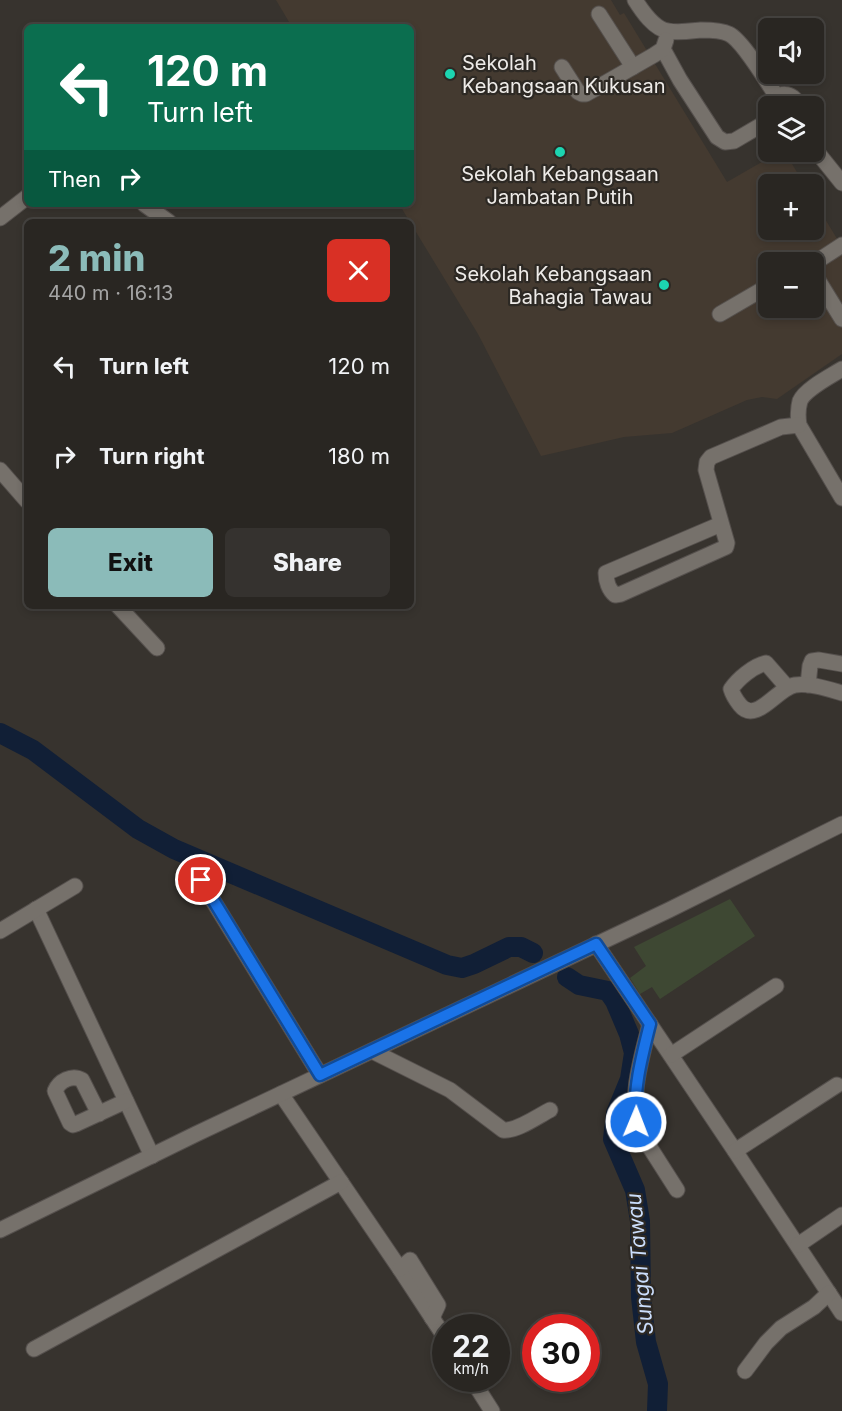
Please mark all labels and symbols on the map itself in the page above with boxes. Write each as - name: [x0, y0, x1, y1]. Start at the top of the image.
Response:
- place label: Sekolah Kebangsaan Kukusan: [462, 51, 666, 98]
- marker: Sekolah Kebangsaan Kukusan: [443, 67, 457, 81]
- marker: Sekolah Kebangsaan Jambatan Putih: [553, 145, 567, 159]
- place label: Sekolah Kebangsaan Jambatan Putih: [461, 162, 659, 209]
- place label: Sekolah Kebangsaan Bahagia Tawau: [455, 262, 652, 309]
- marker: Sekolah Kebangsaan Bahagia Tawau: [657, 278, 671, 292]
- pin: [175, 854, 226, 905]
- position arrow: [604, 1090, 668, 1154]
- water label: Sungai Tawau: [621, 1192, 658, 1336]
- speed limit sign: 30: [522, 1314, 600, 1392]

